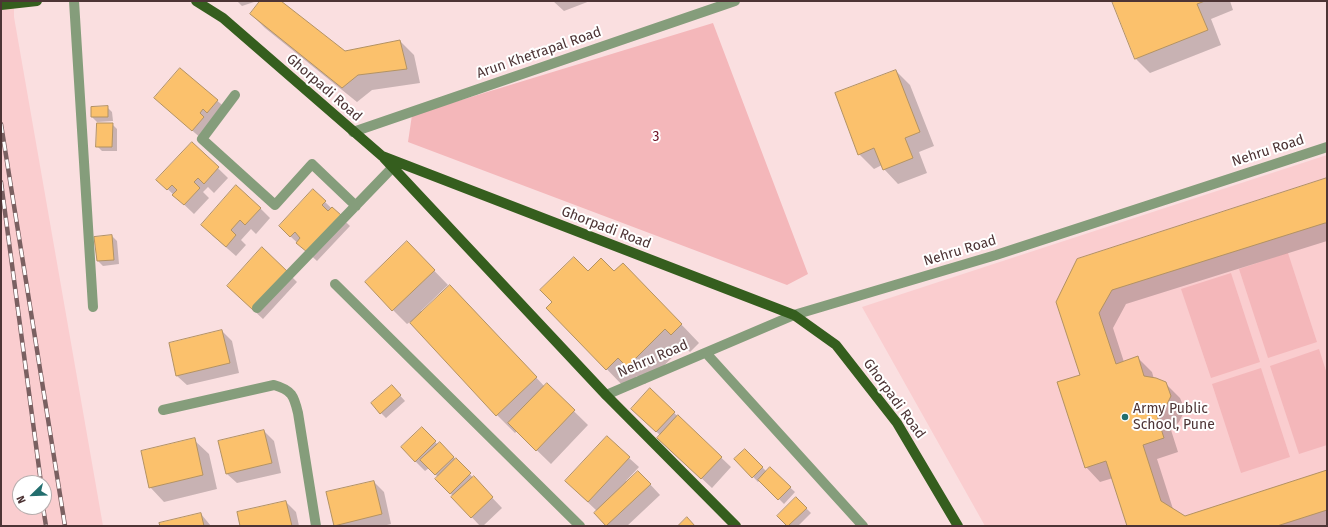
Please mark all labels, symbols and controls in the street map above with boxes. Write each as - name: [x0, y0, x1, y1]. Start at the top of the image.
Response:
- street label: Arun Khetrapal Road: [474, 24, 604, 82]
- street label: Ghorpadi Road: [283, 51, 365, 125]
- park label: 3: [653, 129, 659, 145]
- street label: Nehru Road: [1230, 131, 1306, 171]
- street label: Ghorpadi Road: [559, 203, 653, 253]
- street label: Nehru Road: [922, 232, 998, 270]
- street label: Nehru Road: [615, 337, 691, 381]
- street label: Ghorpadi Road: [859, 356, 929, 442]
- place label: Army Public School, Pune: [1133, 401, 1215, 434]
- marker: Army Public School, Pune: [1120, 412, 1130, 422]
- north arrow: [12, 475, 52, 515]
- text: N: [14, 494, 29, 505]

